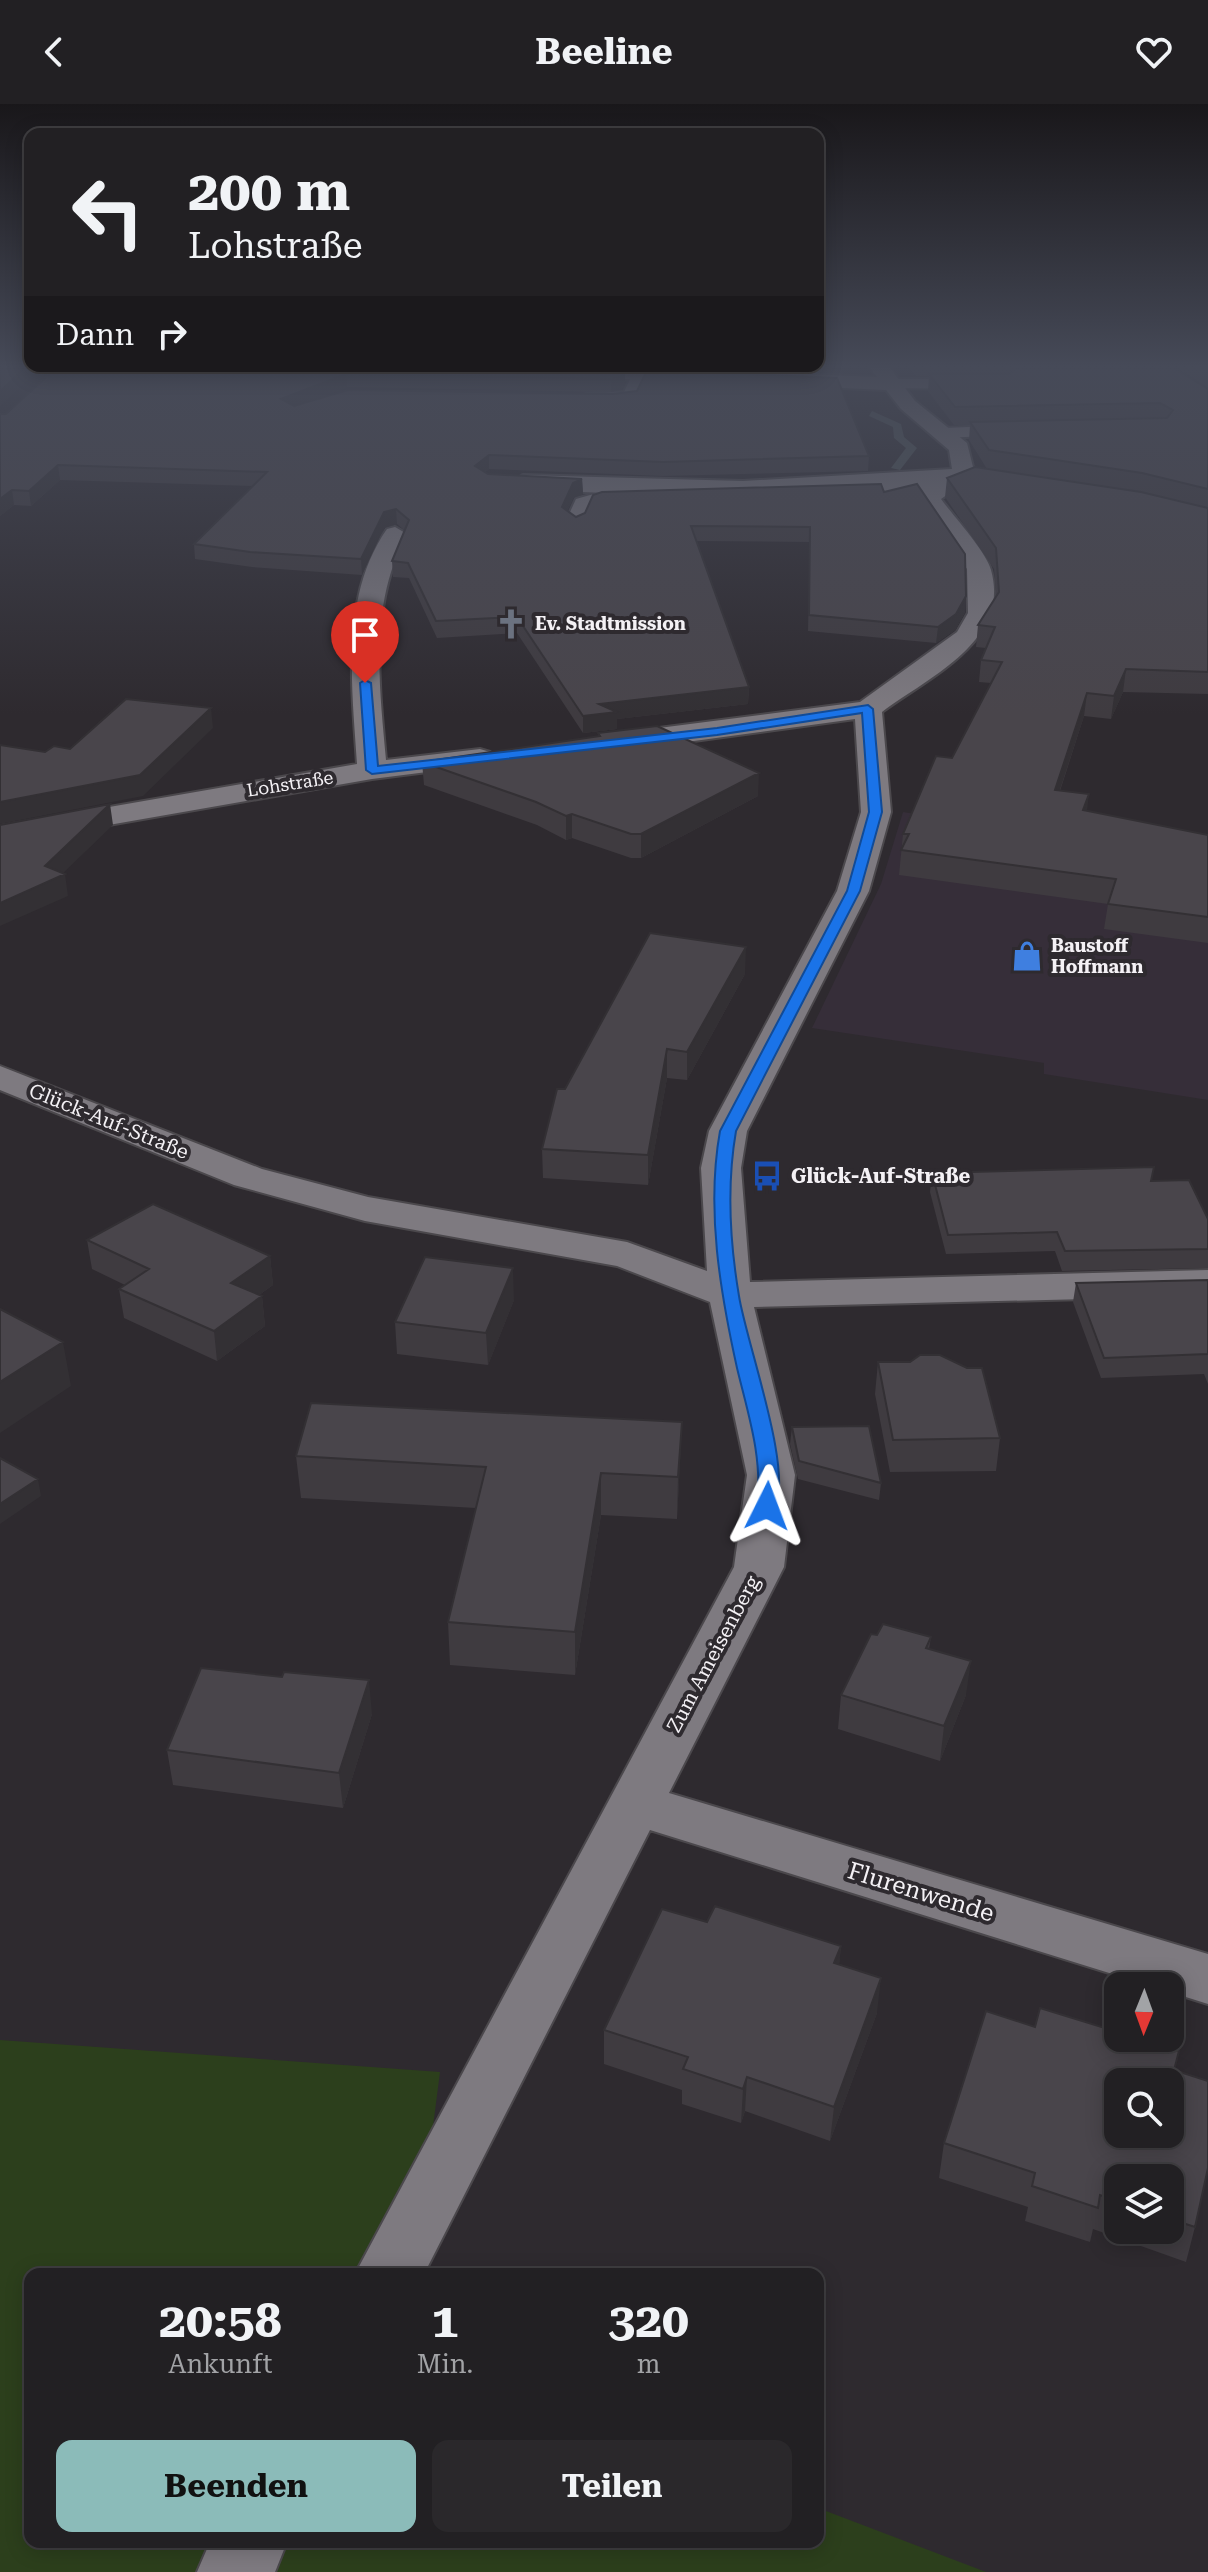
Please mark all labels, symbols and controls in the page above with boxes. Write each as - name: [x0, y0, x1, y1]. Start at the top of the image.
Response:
- icon: back: [32, 30, 76, 74]
- icon: heart: [1132, 30, 1176, 74]
- text: Beeline: [535, 31, 673, 73]
- text: 200 m: [188, 158, 350, 224]
- icon: left: [56, 160, 160, 264]
- text: Lohstraße: [188, 225, 363, 267]
- icon: right: [150, 312, 194, 356]
- text: Dann: [56, 317, 134, 352]
- pin: [331, 601, 399, 683]
- church icon: Ev. Stadtmission: [494, 607, 528, 641]
- icon: arrive: [343, 613, 387, 657]
- place label: Ev. Stadtmission: [535, 613, 686, 634]
- street label: Lohstraße: [245, 766, 335, 801]
- place label: Baustoff Hoffmann: [1051, 935, 1143, 977]
- shop icon: Baustoff Hoffmann: [1010, 939, 1044, 973]
- street label: Glück-Auf-Straße: [26, 1078, 192, 1164]
- bus stop icon: Glück-Auf-Straße: [750, 1159, 784, 1193]
- place label: Glück-Auf-Straße: [791, 1164, 971, 1188]
- position arrow: [725, 1464, 809, 1548]
- street label: Zum Ameisenberg: [662, 1571, 765, 1736]
- street label: Flurenwende: [845, 1856, 997, 1928]
- north arrow: [1104, 1972, 1184, 2052]
- map controls: [1104, 1972, 1184, 2244]
- button: search: [1104, 2068, 1184, 2148]
- button: layers: [1104, 2164, 1184, 2244]
- text: 20:58: [159, 2293, 282, 2349]
- text: 1: [431, 2293, 458, 2349]
- text: 320: [608, 2293, 689, 2349]
- text: Ankunft: [168, 2349, 272, 2379]
- text: Min.: [417, 2349, 473, 2379]
- text: m: [637, 2349, 660, 2379]
- button: Beenden: [56, 2440, 416, 2532]
- button: Teilen: [432, 2440, 792, 2532]

